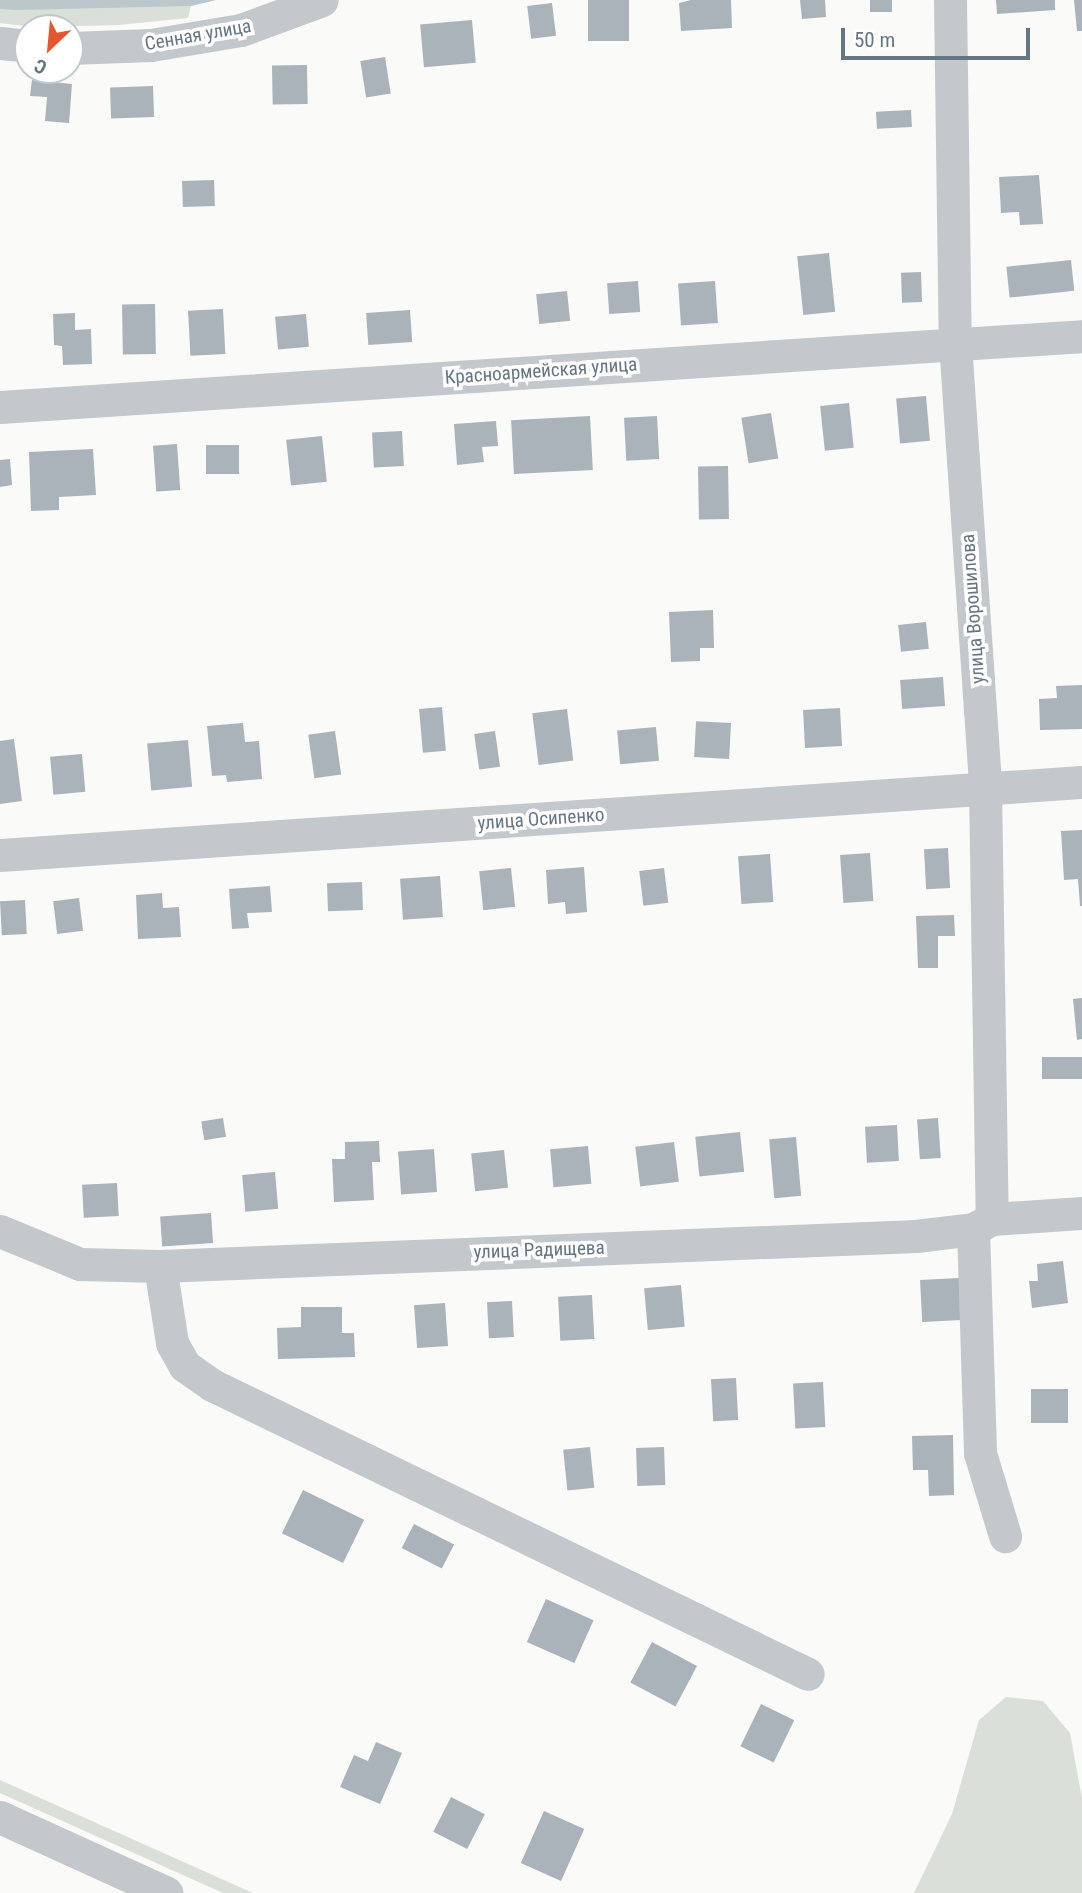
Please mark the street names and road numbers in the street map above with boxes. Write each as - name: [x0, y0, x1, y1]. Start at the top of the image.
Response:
- street label: Сенная улица: [143, 14, 253, 56]
- street label: Красноармейская улица: [444, 353, 638, 389]
- street label: улица Ворошилова: [956, 533, 990, 685]
- street label: улица Осипенко: [477, 803, 605, 835]
- street label: улица Радищева: [473, 1236, 605, 1264]

